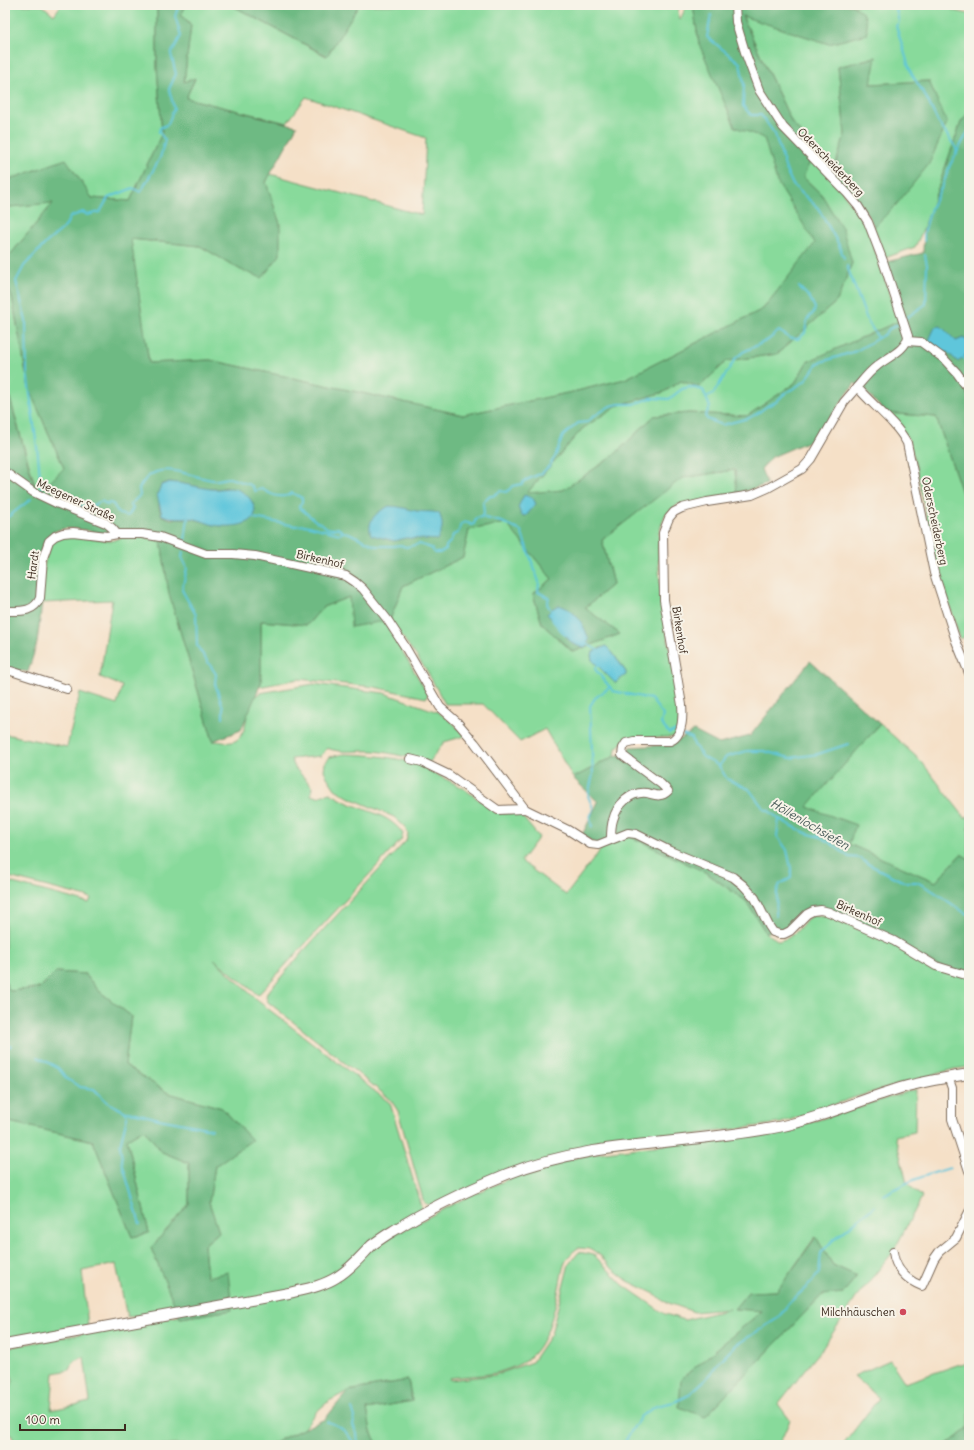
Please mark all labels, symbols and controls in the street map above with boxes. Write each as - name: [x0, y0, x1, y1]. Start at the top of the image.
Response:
- street label: Oderscheiderberg: [795, 125, 867, 199]
- street label: Meegener Straße: [35, 476, 117, 524]
- street label: Oderscheiderberg: [919, 476, 951, 566]
- street label: Birkenhof: [295, 547, 345, 571]
- street label: Hardt: [24, 550, 42, 580]
- street label: Birkenhof: [669, 605, 691, 655]
- water label: Höllenlochsiefen: [768, 795, 853, 853]
- street label: Birkenhof: [834, 897, 884, 929]
- place label: Milchhäuschen: [821, 1305, 895, 1319]
- marker: Milchhäuschen: [898, 1307, 908, 1317]
- scale bar: [20, 1406, 125, 1432]
- text: 100 m: [26, 1412, 60, 1427]

